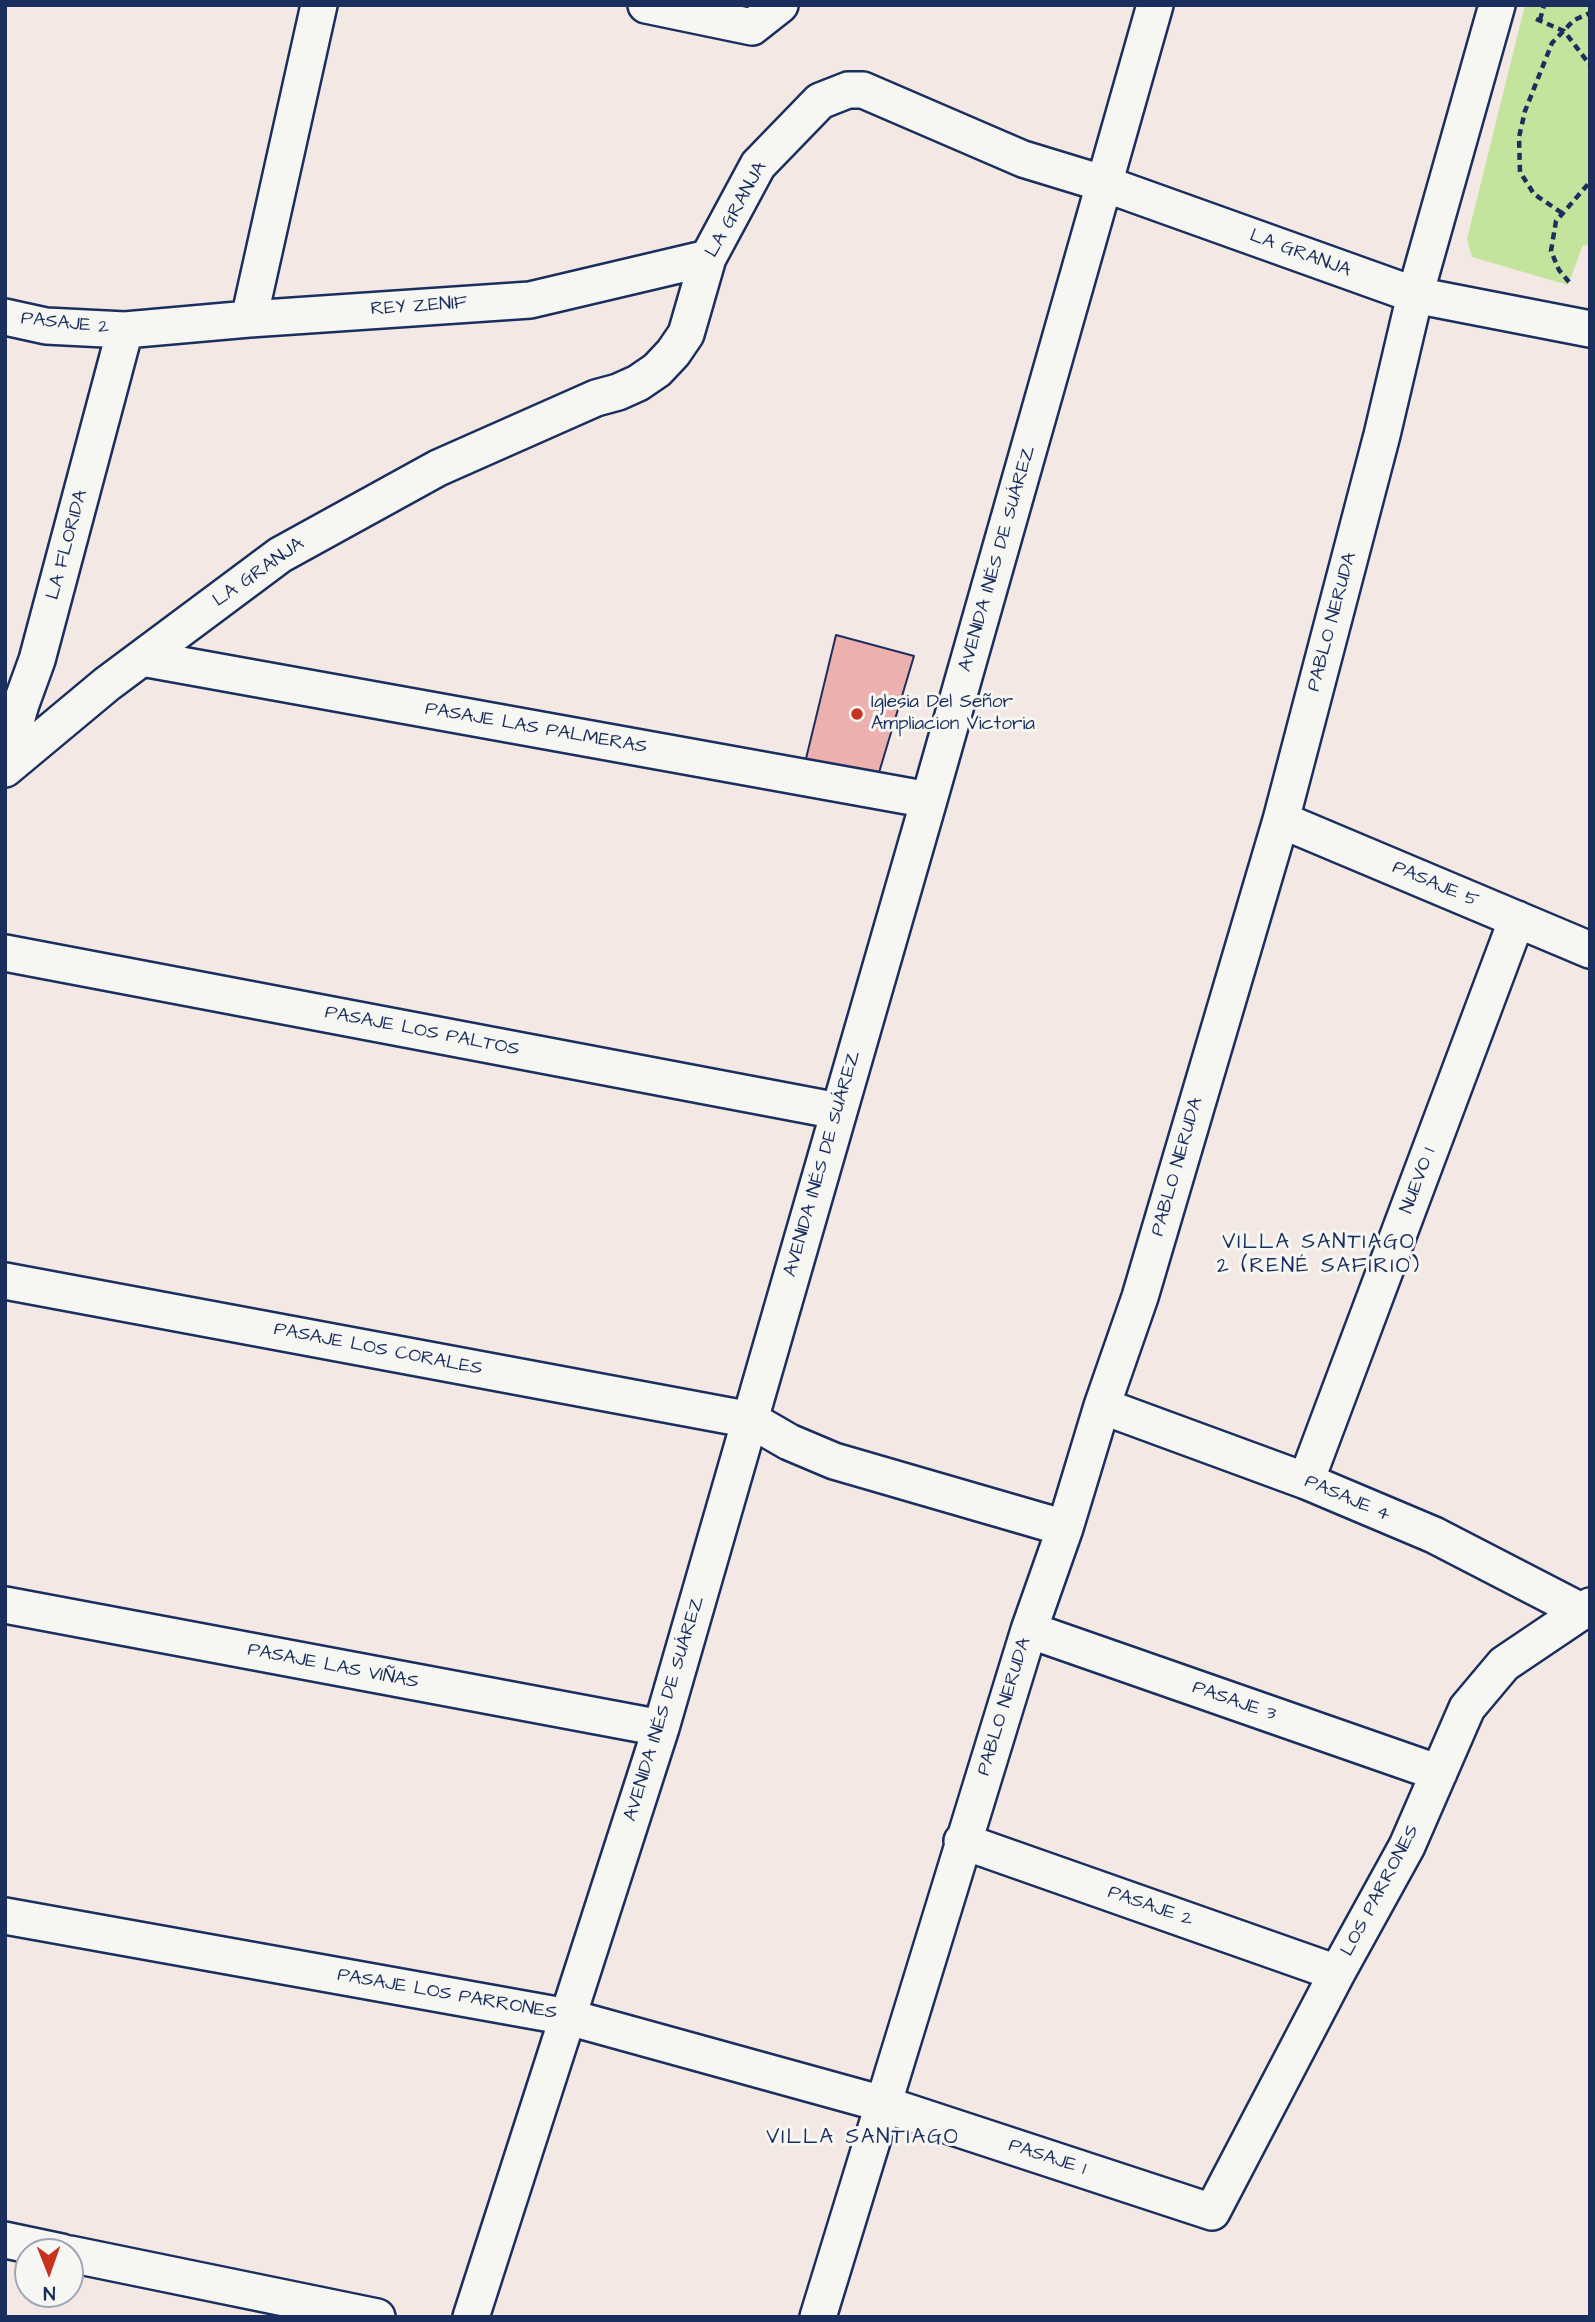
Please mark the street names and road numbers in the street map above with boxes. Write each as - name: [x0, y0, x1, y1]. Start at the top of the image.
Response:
- street label: LA GRANJA: [701, 158, 773, 262]
- street label: LA GRANJA: [1246, 225, 1354, 283]
- street label: REY ZENIF: [370, 292, 468, 322]
- street label: PASAJE 2: [20, 308, 110, 340]
- street label: AVENIDA INÉS DE SUÁREZ: [955, 443, 1041, 675]
- street label: LA FLORIDA: [42, 488, 94, 602]
- street label: LA GRANJA: [209, 533, 309, 613]
- street label: PABLO NERUDA: [1303, 550, 1363, 694]
- street label: PASAJE LAS PALMERAS: [423, 698, 649, 760]
- street label: PASAJE 5: [1389, 857, 1481, 913]
- street label: PASAJE LOS PALTOS: [323, 1002, 521, 1062]
- street label: AVENIDA INÉS DE SUÁREZ: [780, 1048, 866, 1280]
- street label: PABLO NERUDA: [1147, 1095, 1209, 1239]
- street label: NUEVO 1: [1396, 1145, 1442, 1217]
- street label: PASAJE LOS CORALES: [272, 1319, 484, 1381]
- street label: PASAJE 4: [1301, 1471, 1393, 1527]
- street label: AVENIDA INÉS DE SUÁREZ: [620, 1594, 710, 1824]
- street label: PABLO NERUDA: [973, 1635, 1037, 1779]
- street label: PASAJE LAS VIÑAS: [246, 1639, 420, 1695]
- street label: PASAJE 3: [1189, 1677, 1279, 1727]
- street label: LOS PARRONES: [1337, 1822, 1425, 1960]
- street label: PASAJE 2: [1104, 1882, 1196, 1932]
- street label: PASAJE LOS PARRONES: [335, 1964, 559, 2026]
- street label: PASAJE 1: [1005, 2135, 1089, 2181]

